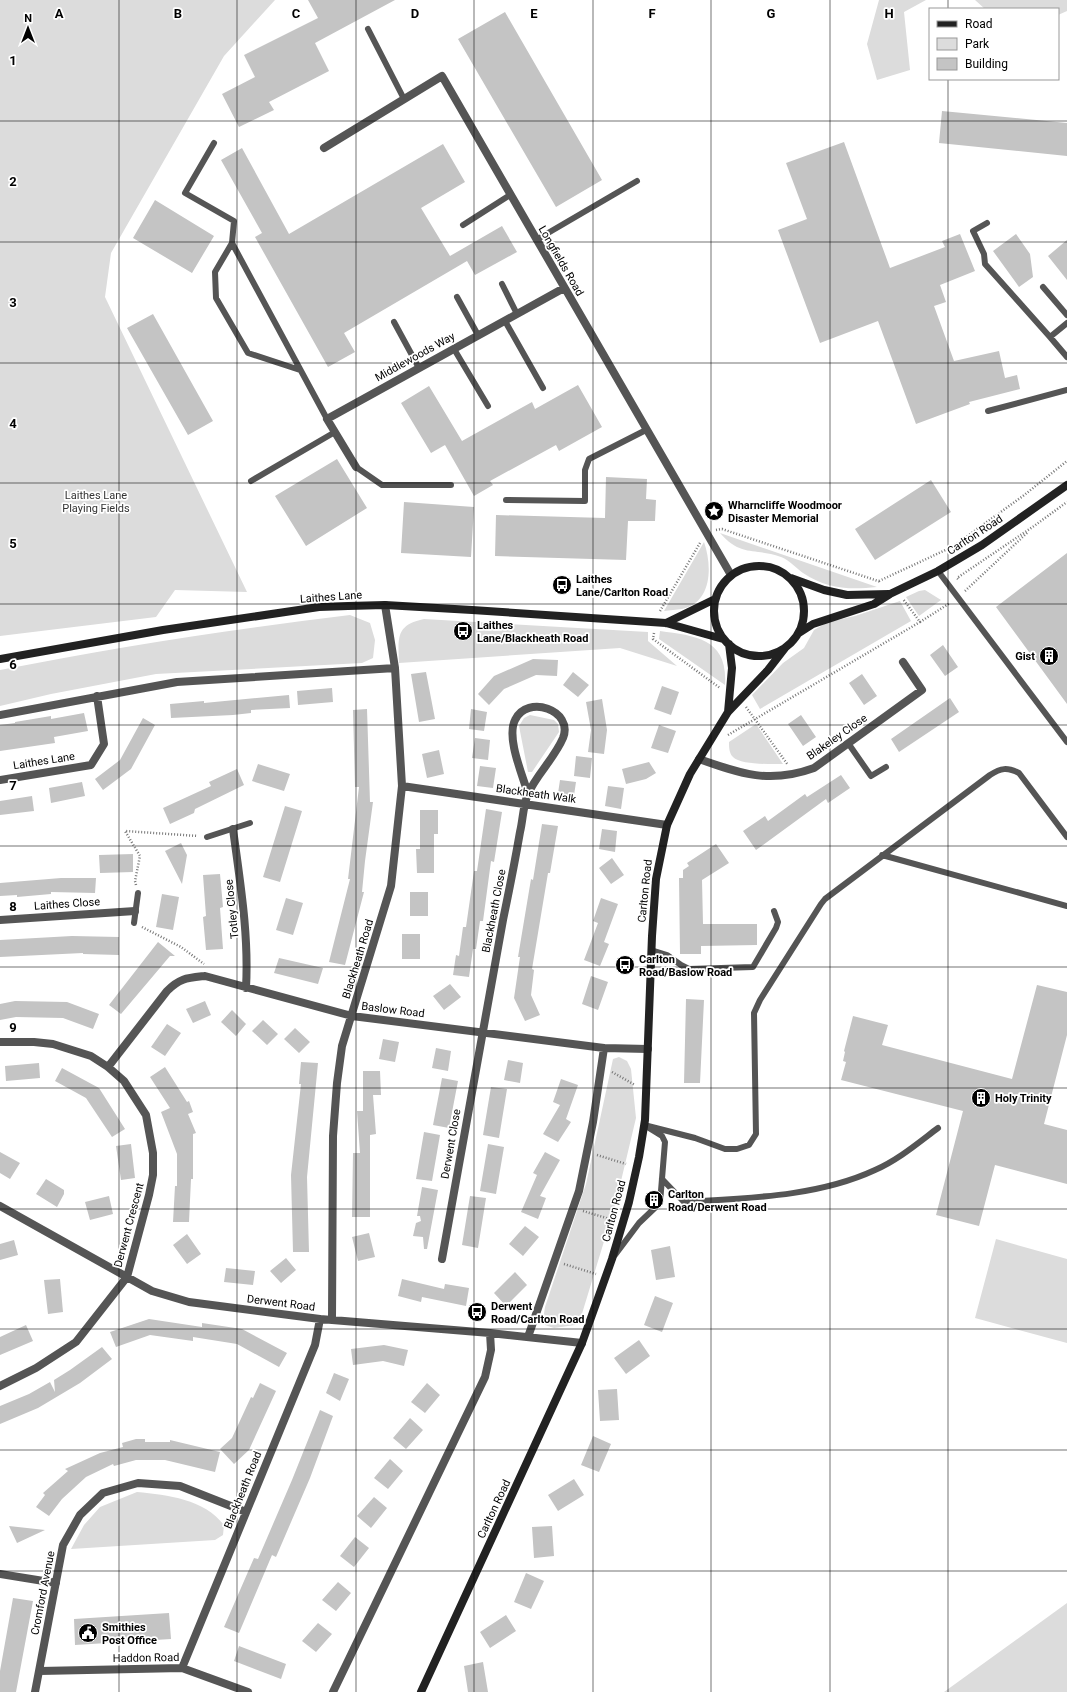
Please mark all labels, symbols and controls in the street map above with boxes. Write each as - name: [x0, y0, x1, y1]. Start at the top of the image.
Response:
- text: A: [55, 6, 64, 21]
- text: B: [174, 6, 182, 21]
- text: C: [292, 6, 301, 21]
- text: D: [411, 6, 419, 21]
- text: E: [530, 6, 538, 21]
- text: F: [648, 6, 656, 21]
- text: G: [767, 6, 776, 21]
- text: H: [884, 6, 894, 21]
- north arrow: [8, 8, 48, 48]
- legend: [929, 8, 1059, 80]
- text: N: [24, 12, 32, 25]
- text: Road: [965, 17, 993, 31]
- text: Park: [965, 37, 990, 51]
- text: 1: [9, 53, 17, 68]
- text: Building: [965, 57, 1008, 71]
- text: 2: [9, 174, 17, 189]
- street label: Longfields Road: [536, 224, 586, 298]
- text: 3: [9, 295, 17, 310]
- street label: Middlewoods Way: [373, 329, 458, 384]
- text: 4: [9, 416, 17, 431]
- park label: Laithes Lane Playing Fields: [62, 489, 130, 515]
- place label: Wharncliffe Woodmoor Disaster Memorial: [728, 499, 842, 525]
- place icon: Wharncliffe Woodmoor Disaster Memorial: [703, 500, 725, 522]
- street label: Carlton Road: [945, 512, 1005, 558]
- text: 5: [9, 536, 17, 551]
- place label: Laithes Lane/Carlton Road: [576, 573, 668, 599]
- bus stop icon: Laithes Lane/Carlton Road: [551, 574, 573, 596]
- street label: Laithes Lane: [299, 588, 363, 606]
- place label: Laithes Lane/Blackheath Road: [477, 619, 588, 645]
- bus stop icon: Laithes Lane/Blackheath Road: [452, 620, 474, 642]
- building icon: Gist: [1038, 645, 1060, 667]
- place label: Gist: [1015, 650, 1035, 663]
- text: 6: [9, 657, 17, 672]
- street label: Blakeley Close: [804, 711, 870, 763]
- street label: Laithes Lane: [12, 750, 76, 772]
- text: 7: [9, 778, 17, 793]
- street label: Blackheath Walk: [495, 782, 577, 806]
- street label: Carlton Road: [635, 859, 655, 923]
- street label: Blackheath Close: [480, 868, 508, 954]
- street label: Totley Close: [222, 878, 242, 939]
- street label: Laithes Close: [34, 895, 101, 913]
- text: 8: [9, 899, 17, 914]
- street label: Blackheath Road: [340, 918, 376, 1000]
- place label: Carlton Road/Baslow Road: [639, 953, 732, 979]
- bus stop icon: Carlton Road/Baslow Road: [614, 954, 636, 976]
- street label: Baslow Road: [361, 1000, 425, 1020]
- text: 9: [9, 1020, 17, 1035]
- building icon: Holy Trinity: [970, 1087, 992, 1109]
- place label: Holy Trinity: [995, 1092, 1052, 1105]
- street label: Derwent Close: [438, 1108, 464, 1180]
- street label: Carlton Road: [600, 1179, 628, 1243]
- street label: Derwent Crescent: [111, 1181, 147, 1269]
- place label: Carlton Road/Derwent Road: [668, 1188, 767, 1214]
- building icon: Carlton Road/Derwent Road: [643, 1189, 665, 1211]
- street label: Derwent Road: [246, 1292, 316, 1314]
- place label: Derwent Road/Carlton Road: [491, 1300, 584, 1326]
- bus stop icon: Derwent Road/Carlton Road: [466, 1301, 488, 1323]
- street label: Blackheath Road: [222, 1449, 264, 1531]
- street label: Carlton Road: [475, 1478, 513, 1540]
- street label: Cromford Avenue: [28, 1550, 58, 1636]
- place label: Smithies Post Office: [102, 1621, 157, 1647]
- public building icon: Smithies Post Office: [77, 1622, 99, 1644]
- street label: Haddon Road: [113, 1651, 179, 1665]

